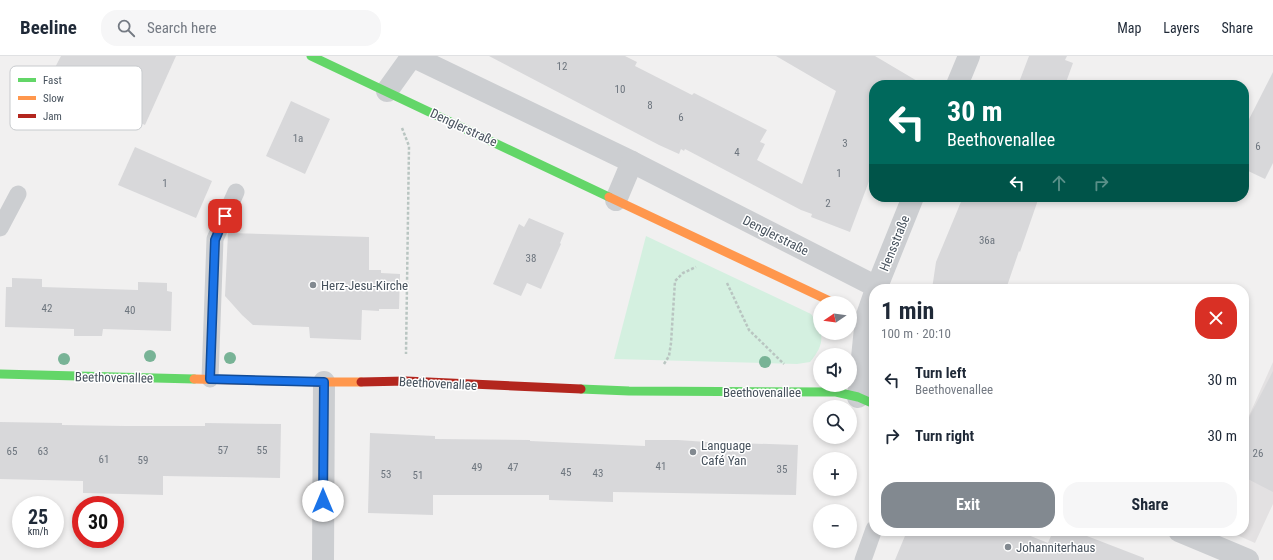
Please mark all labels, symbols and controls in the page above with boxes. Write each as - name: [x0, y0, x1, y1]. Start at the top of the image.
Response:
- search box: [101, 10, 381, 46]
- text: Beeline: [20, 16, 77, 39]
- icon: search: [115, 17, 137, 39]
- text: Search here: [147, 19, 217, 37]
- text: Map: [1117, 20, 1141, 36]
- text: Layers: [1163, 20, 1200, 36]
- text: Share: [1222, 20, 1253, 36]
- house number: 12: [557, 60, 567, 73]
- legend: [10, 66, 142, 130]
- text: Fast: [43, 74, 62, 87]
- house number: 10: [615, 83, 625, 96]
- text: Slow: [43, 92, 64, 105]
- text: 30 m: [947, 95, 1003, 128]
- icon: left: [881, 96, 933, 148]
- house number: 8: [647, 99, 653, 112]
- street label: Denglerstraße: [428, 105, 500, 149]
- text: Jam: [43, 110, 62, 123]
- house number: 6: [678, 111, 684, 124]
- text: Beethovenallee: [947, 129, 1055, 150]
- house number: 1a: [293, 132, 303, 145]
- house number: 3: [842, 137, 848, 150]
- house number: 6: [1255, 140, 1261, 153]
- house number: 4: [734, 146, 740, 159]
- house number: 1: [836, 167, 842, 180]
- icon: left: [1006, 172, 1028, 194]
- icon: ahead: [1048, 172, 1070, 194]
- icon: right: [1090, 172, 1112, 194]
- house number: 1: [162, 177, 168, 190]
- house number: 2: [825, 197, 831, 210]
- pin: [208, 199, 242, 233]
- icon: arrive: [214, 205, 236, 227]
- street label: Denglerstraße: [740, 212, 811, 258]
- street label: Hensstraße: [876, 213, 912, 273]
- house number: 36a: [979, 234, 995, 247]
- house number: 38: [526, 252, 536, 265]
- place label: Herz-Jesu-Kirche: [321, 278, 408, 293]
- marker: Herz-Jesu-Kirche: [308, 280, 318, 290]
- north arrow: [813, 296, 857, 340]
- map controls: [813, 296, 857, 548]
- text: 1 min: [881, 297, 934, 325]
- button: close: [1195, 297, 1237, 339]
- house number: 42: [42, 302, 52, 315]
- house number: 40: [125, 304, 135, 317]
- text: 100 m · 20:10: [881, 326, 951, 341]
- button: sound: [813, 348, 857, 392]
- text: Turn left: [915, 364, 966, 382]
- street label: Beethovenallee: [75, 369, 153, 386]
- icon: left: [881, 369, 903, 391]
- text: 30 m: [1207, 371, 1237, 389]
- street label: Beethovenallee: [399, 374, 477, 393]
- text: Beethovenallee: [915, 382, 993, 397]
- street label: Beethovenallee: [723, 385, 801, 400]
- button: search: [813, 400, 857, 444]
- icon: right: [881, 425, 903, 447]
- text: Turn right: [915, 427, 974, 445]
- text: 30 m: [1207, 427, 1237, 445]
- place label: Language Café Yan: [701, 438, 751, 468]
- house number: 57: [218, 444, 228, 457]
- house number: 55: [257, 444, 267, 457]
- house number: 65: [7, 445, 17, 458]
- house number: 63: [38, 445, 48, 458]
- marker: Language Café Yan: [688, 447, 698, 457]
- house number: 26: [1253, 447, 1263, 460]
- button: +: [813, 452, 857, 496]
- house number: 61: [99, 453, 109, 466]
- house number: 59: [138, 454, 148, 467]
- house number: 41: [656, 460, 666, 473]
- house number: 49: [472, 461, 482, 474]
- house number: 47: [508, 461, 518, 474]
- house number: 35: [777, 463, 787, 476]
- house number: 45: [561, 466, 571, 479]
- house number: 43: [593, 467, 603, 480]
- house number: 53: [381, 468, 391, 481]
- house number: 51: [413, 469, 423, 482]
- position arrow: [302, 480, 344, 522]
- button: Exit: [881, 482, 1055, 528]
- button: Share: [1063, 482, 1237, 528]
- speed limit sign: 30: [72, 496, 124, 548]
- button: −: [813, 504, 857, 548]
- text: 25: [28, 505, 48, 529]
- text: km/h: [28, 526, 48, 537]
- place label: Johanniterhaus: [1016, 540, 1096, 555]
- marker: Johanniterhaus: [1003, 542, 1013, 552]

